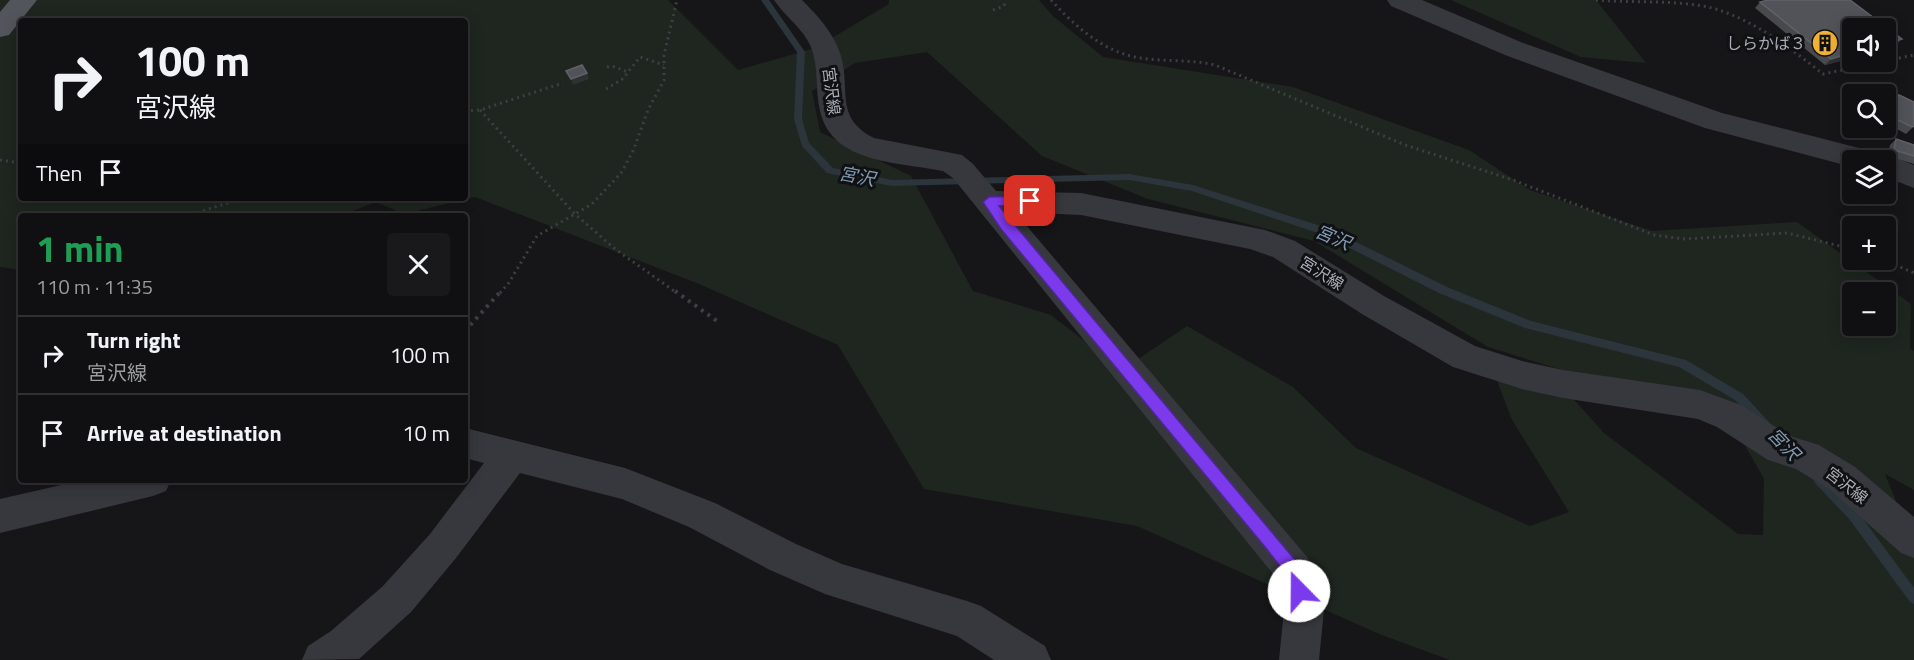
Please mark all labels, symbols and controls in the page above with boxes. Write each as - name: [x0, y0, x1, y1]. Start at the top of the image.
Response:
- map controls: [1842, 18, 1896, 336]
- button: sound: [1842, 18, 1896, 72]
- text: 100 m: [135, 28, 250, 92]
- building icon: しらかば３: [1810, 28, 1840, 58]
- place label: しらかば３: [1726, 31, 1806, 55]
- icon: right: [36, 42, 114, 120]
- street label: 宮沢線: [817, 66, 847, 116]
- button: search: [1842, 84, 1896, 138]
- text: 宮沢線: [135, 86, 216, 127]
- button: layers: [1842, 150, 1896, 204]
- text: Then: [36, 156, 82, 190]
- icon: arrive: [94, 156, 127, 189]
- water label: 宮沢: [837, 159, 879, 193]
- pin: [1004, 175, 1055, 226]
- icon: arrive: [1013, 184, 1046, 217]
- button: +: [1842, 216, 1896, 270]
- water label: 宮沢: [1311, 218, 1357, 257]
- text: 1 min: [36, 221, 123, 276]
- button: close: [387, 233, 450, 296]
- street label: 宮沢線: [1295, 250, 1349, 296]
- text: 110 m · 11:35: [36, 271, 153, 302]
- button: −: [1842, 282, 1896, 336]
- text: Turn right: [87, 323, 181, 357]
- text: 100 m: [390, 338, 450, 372]
- icon: right: [36, 339, 69, 372]
- text: 宮沢線: [87, 357, 147, 388]
- text: Arrive at destination: [87, 416, 282, 450]
- text: 10 m: [402, 416, 450, 450]
- icon: arrive: [36, 417, 69, 450]
- water label: 宮沢: [1762, 422, 1808, 468]
- street label: 宮沢線: [1821, 461, 1873, 509]
- position arrow: [1267, 559, 1331, 623]

